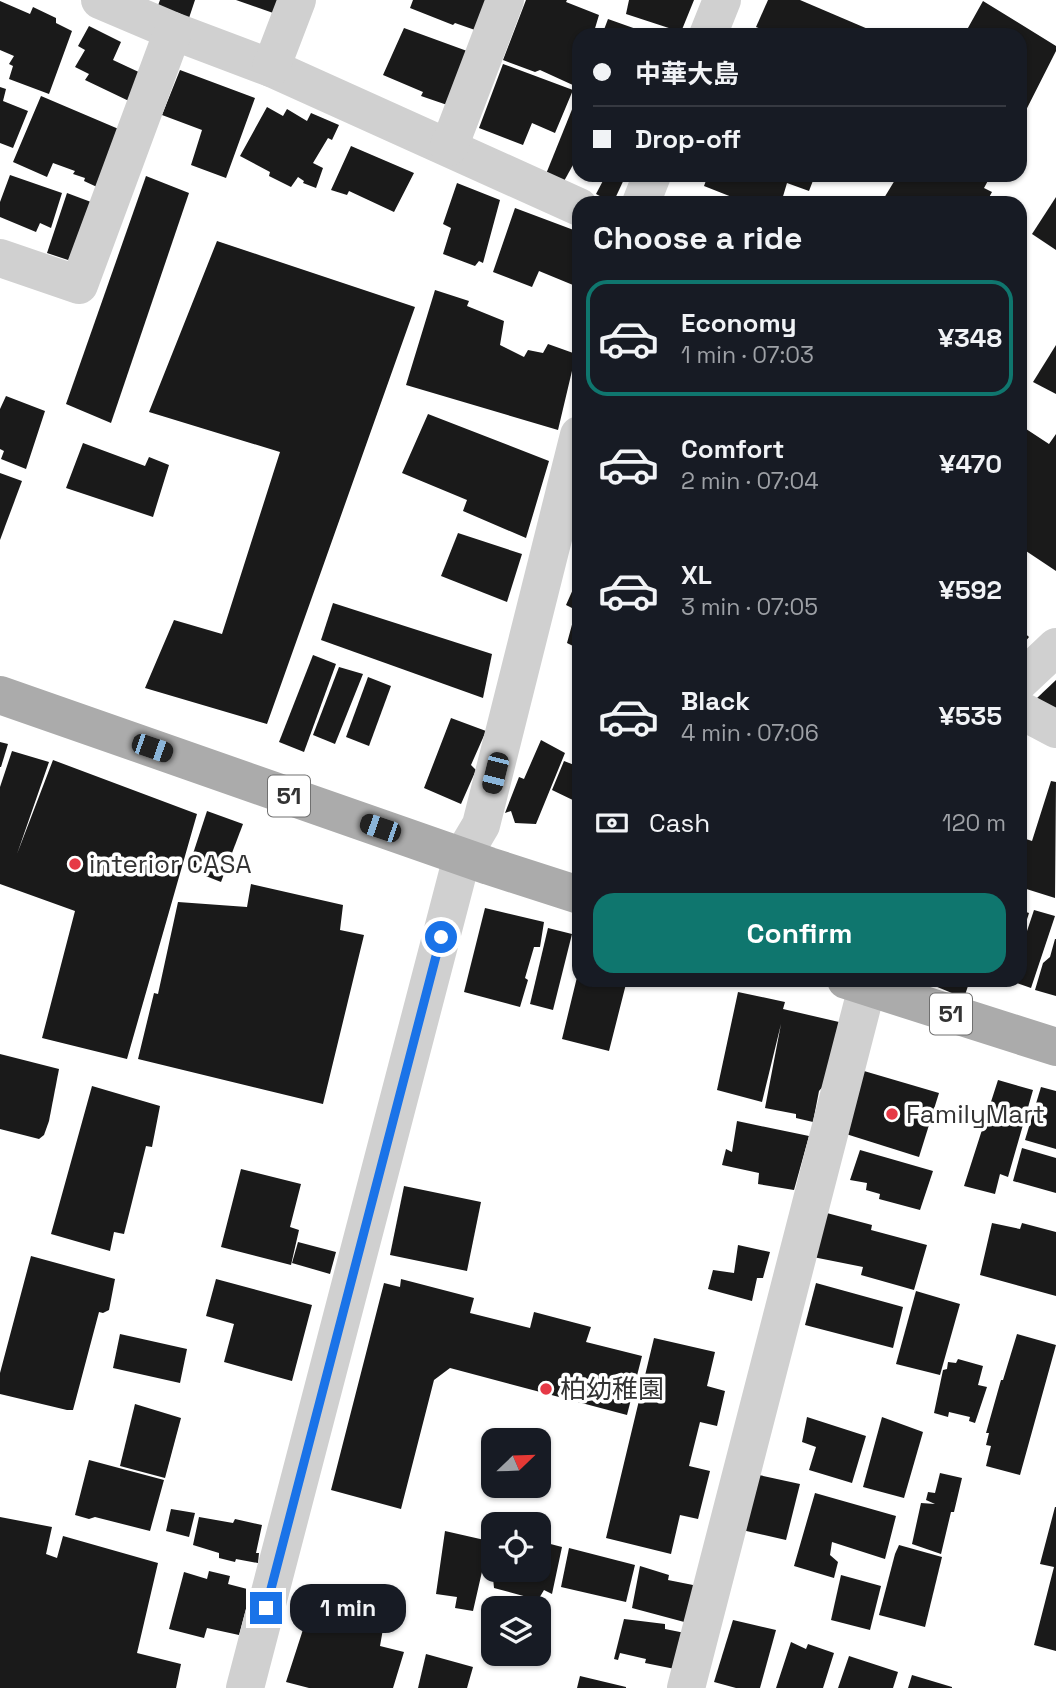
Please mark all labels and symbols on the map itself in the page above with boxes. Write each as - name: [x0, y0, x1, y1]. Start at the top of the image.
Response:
- car: [129, 731, 176, 765]
- car: [480, 750, 511, 796]
- road number: 51: [268, 776, 310, 816]
- car: [357, 811, 404, 845]
- place label: interior CASA: [89, 847, 252, 881]
- marker: interior CASA: [67, 856, 83, 872]
- route start: [425, 921, 457, 953]
- road number: 51: [930, 994, 972, 1034]
- place label: FamilyMart: [906, 1097, 1045, 1131]
- marker: FamilyMart: [884, 1106, 900, 1122]
- place label: 柏幼稚園: [560, 1372, 664, 1406]
- marker: 柏幼稚園: [538, 1381, 554, 1397]
- north arrow: [481, 1428, 551, 1498]
- callout: 1 min: [290, 1584, 406, 1632]
- route end: [250, 1592, 282, 1624]

